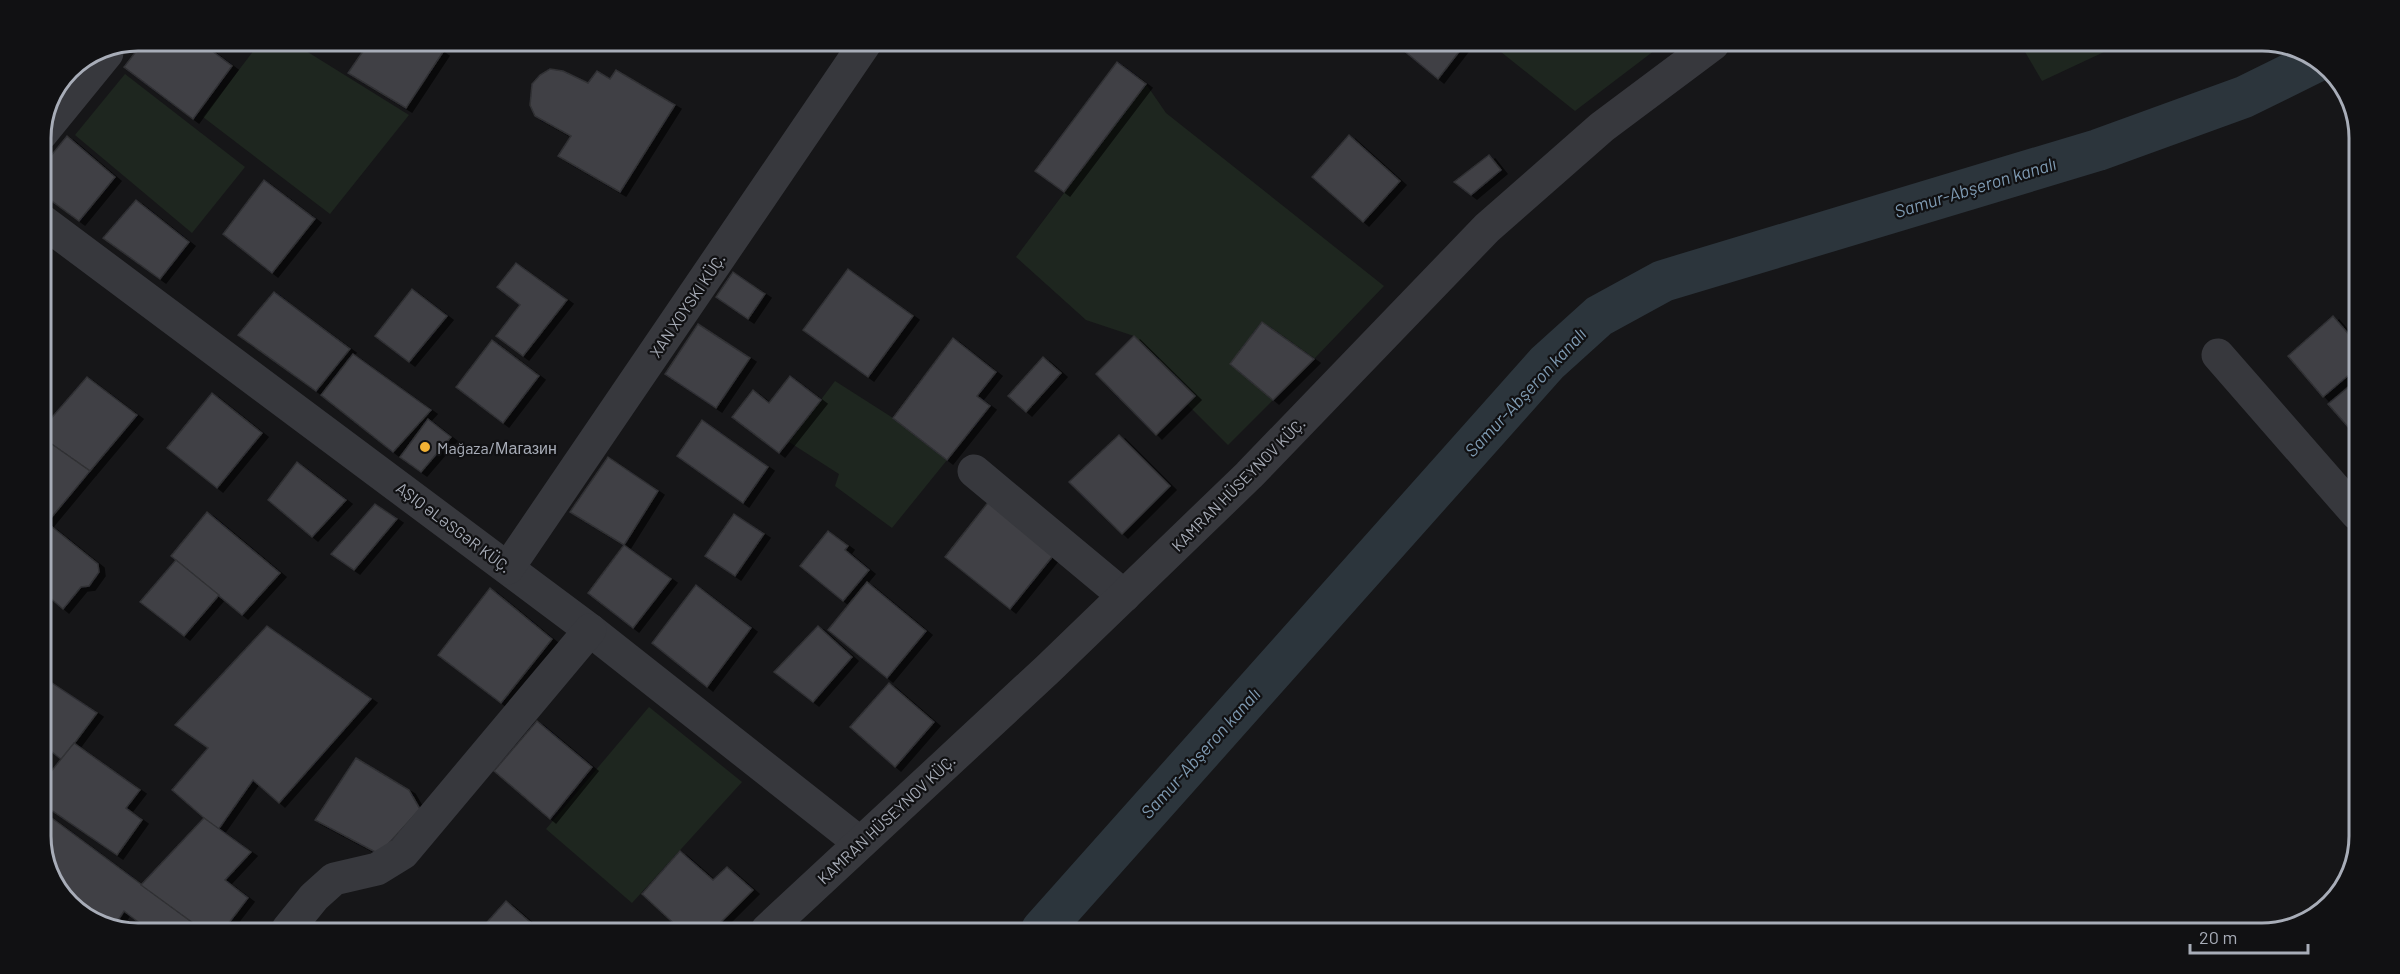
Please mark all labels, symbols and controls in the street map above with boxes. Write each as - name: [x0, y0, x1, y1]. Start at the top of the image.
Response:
- water label: Samur-Abşeron kanalı: [1891, 152, 2059, 222]
- street label: XAN XOYSKI KÜÇ.: [645, 249, 729, 361]
- water label: Samur-Abşeron kanalı: [1460, 323, 1591, 461]
- street label: KAMRAN HÜSEYNOV KÜÇ.: [1167, 413, 1309, 555]
- place label: Mağaza/Магазин: [437, 438, 557, 457]
- marker: Mağaza/Магазин: [418, 440, 432, 454]
- street label: AŞIQ ƏLƏSGƏR KÜÇ.: [393, 478, 515, 576]
- water label: Samur-Abşeron kanalı: [1136, 683, 1265, 823]
- street label: KAMRAN HÜSEYNOV KÜÇ.: [813, 750, 959, 888]
- scale bar: [2190, 917, 2308, 955]
- text: 20 m: [2199, 926, 2237, 948]

